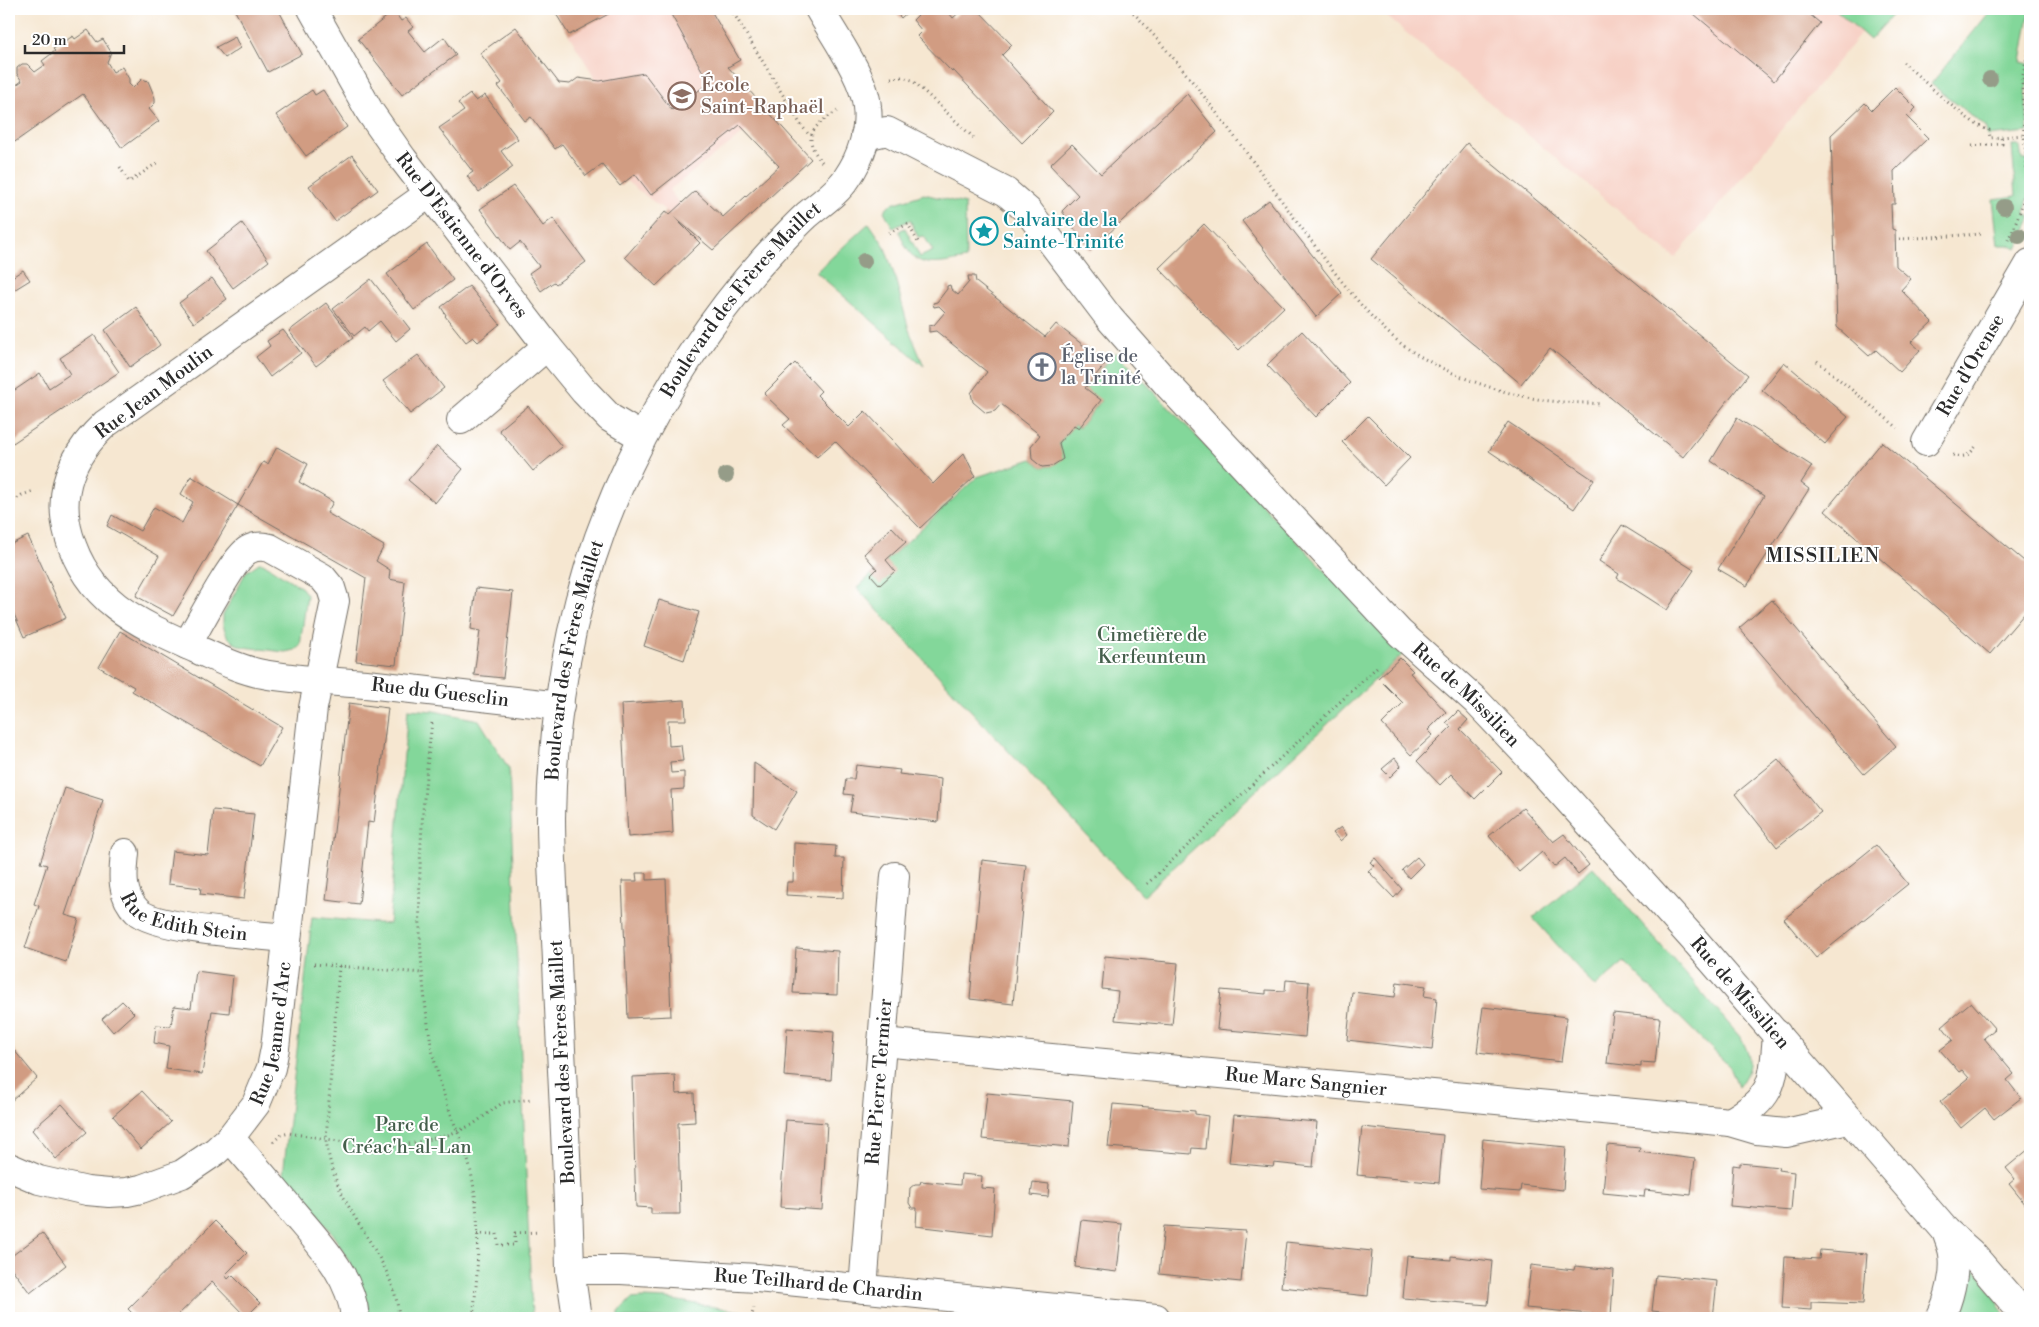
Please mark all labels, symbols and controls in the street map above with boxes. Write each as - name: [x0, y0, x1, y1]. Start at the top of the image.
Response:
- scale bar: [25, 22, 124, 54]
- text: 20 m: [32, 31, 67, 50]
- place label: École Saint-Raphaël: [701, 72, 824, 119]
- school or university icon: École Saint-Raphaël: [667, 81, 697, 111]
- street label: Rue D'Estienne d'Orves: [390, 148, 533, 323]
- street label: Boulevard des Frères Maillet: [655, 196, 826, 403]
- place label: Calvaire de la Sainte-Trinité: [1003, 208, 1124, 254]
- place icon: Calvaire de la Sainte-Trinité: [969, 216, 999, 246]
- street label: Rue d'Orense: [1932, 310, 2010, 421]
- street label: Rue Jean Moulin: [90, 340, 218, 444]
- place label: Église de la Trinité: [1061, 343, 1141, 390]
- church icon: Église de la Trinité: [1027, 352, 1057, 382]
- street label: Boulevard des Frères Maillet: [540, 537, 609, 782]
- district label: MISSILIEN: [1766, 544, 1880, 569]
- park label: Cimetière de Kerfeunteun: [1097, 623, 1207, 669]
- street label: Rue de Missilien: [1407, 638, 1525, 752]
- street label: Rue du Guesclin: [370, 673, 510, 712]
- street label: Rue Edith Stein: [115, 888, 248, 946]
- street label: Rue de Missilien: [1685, 932, 1795, 1054]
- street label: Boulevard des Frères Maillet: [544, 939, 580, 1186]
- street label: Rue Jeanne d'Arc: [245, 960, 297, 1109]
- street label: Rue Pierre Termier: [861, 997, 897, 1166]
- street label: Rue Marc Sangnier: [1224, 1062, 1388, 1102]
- park label: Parc de Créac'h-al-Lan: [342, 1113, 472, 1159]
- street label: Rue Teilhard de Chardin: [714, 1264, 924, 1307]

